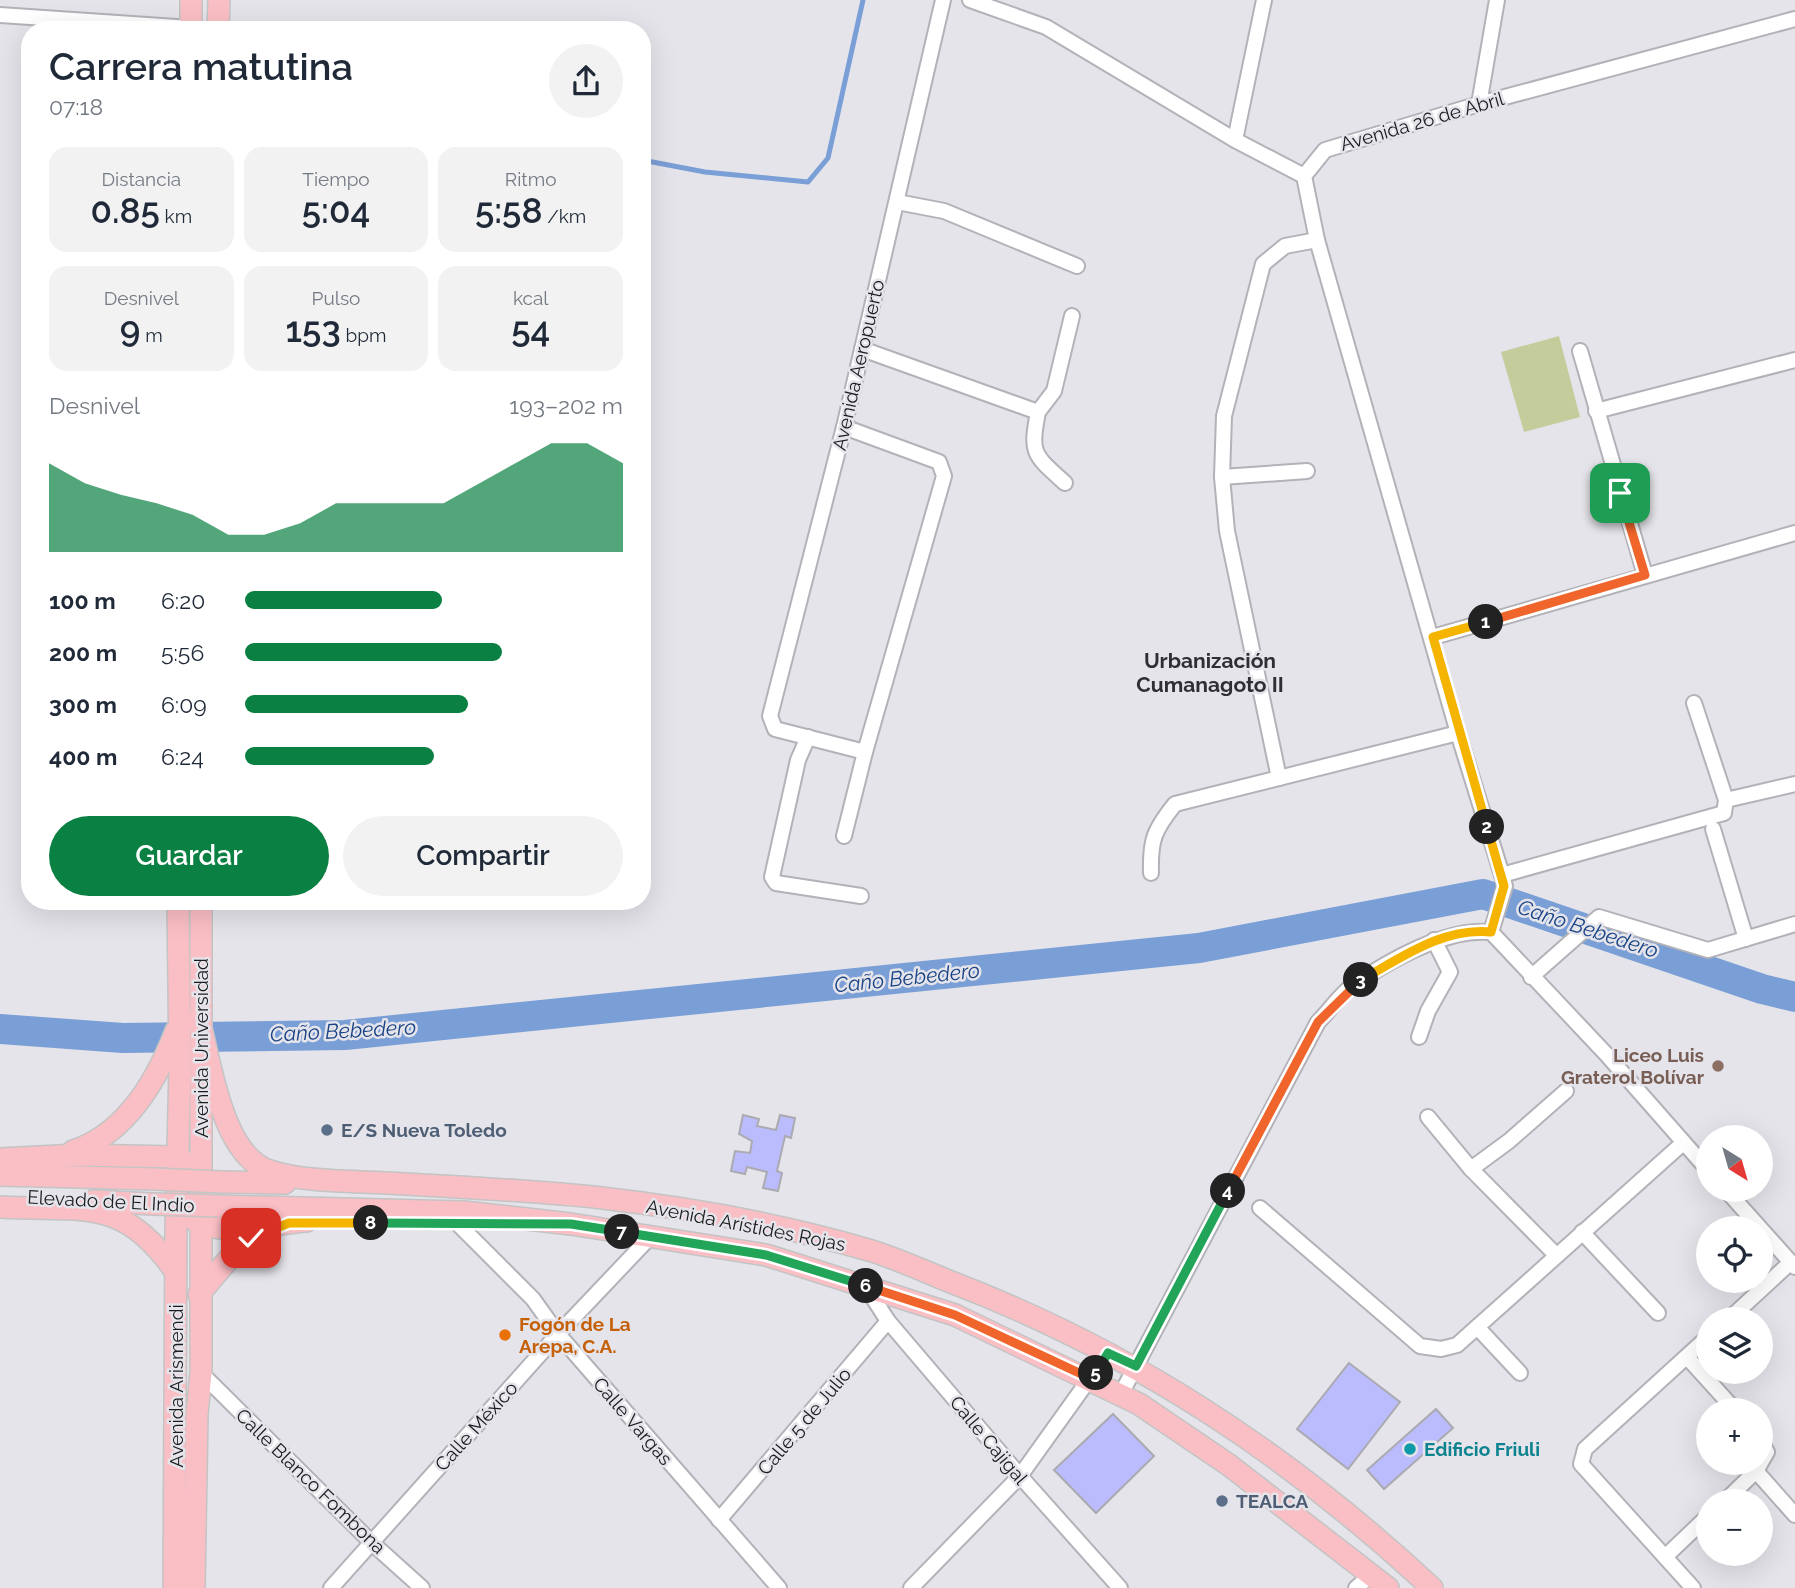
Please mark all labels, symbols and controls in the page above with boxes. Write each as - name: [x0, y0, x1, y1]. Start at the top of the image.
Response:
- text: Carrera matutina: [49, 44, 353, 89]
- button: share: [549, 44, 623, 118]
- street label: Avenida 26 de Abril: [1338, 87, 1507, 155]
- text: 07:18: [49, 93, 103, 120]
- text: Distancia: [102, 168, 181, 190]
- text: Tiempo: [302, 168, 370, 190]
- text: Ritmo: [505, 168, 556, 190]
- text: 0.85: [91, 190, 160, 231]
- text: 5:04: [302, 190, 370, 231]
- text: 5:58: [475, 190, 542, 231]
- text: km: [160, 205, 192, 227]
- text: /km: [542, 205, 586, 227]
- street label: Avenida Aeropuerto: [828, 278, 888, 452]
- text: Desnivel: [104, 287, 179, 309]
- text: Pulso: [312, 287, 360, 309]
- text: kcal: [513, 287, 548, 309]
- text: 9: [120, 309, 140, 350]
- text: 153: [286, 309, 341, 350]
- text: 54: [511, 309, 550, 350]
- text: m: [140, 324, 163, 346]
- text: bpm: [341, 324, 386, 346]
- text: Desnivel: [49, 392, 140, 419]
- text: 193–202 m: [509, 392, 623, 419]
- pin: [1590, 463, 1650, 523]
- icon: arrive: [1601, 474, 1639, 512]
- text: 100 m: [49, 587, 116, 614]
- text: 6:20: [161, 587, 205, 614]
- pin: 1: [1468, 604, 1504, 640]
- text: 1: [1481, 610, 1490, 632]
- text: 200 m: [49, 639, 117, 666]
- text: 5:56: [161, 639, 204, 666]
- district label: Urbanización Cumanagoto II: [1136, 648, 1284, 697]
- text: 300 m: [49, 691, 117, 718]
- text: 6:09: [161, 691, 207, 718]
- text: 400 m: [49, 743, 117, 770]
- text: 6:24: [161, 743, 204, 770]
- pin: 2: [1470, 810, 1504, 844]
- text: 2: [1481, 815, 1492, 837]
- button: Guardar: [49, 816, 329, 896]
- button: Compartir: [343, 816, 623, 896]
- water label: Caño Bebedero: [1515, 894, 1662, 963]
- water label: Caño Bebedero: [833, 957, 981, 998]
- street label: Avenida Universidad: [190, 958, 212, 1138]
- pin: 3: [1344, 962, 1378, 998]
- text: 3: [1355, 968, 1366, 990]
- water label: Caño Bebedero: [269, 1014, 417, 1047]
- place label: Liceo Luis Graterol Bolívar: [1561, 1044, 1705, 1088]
- marker: Liceo Luis Graterol Bolívar: [1710, 1058, 1726, 1074]
- place label: E/S Nueva Toledo: [341, 1119, 507, 1141]
- marker: E/S Nueva Toledo: [319, 1122, 335, 1138]
- north arrow: [1696, 1125, 1773, 1202]
- map controls: [1696, 1125, 1773, 1566]
- pin: 4: [1210, 1174, 1246, 1208]
- text: 4: [1222, 1179, 1233, 1201]
- street label: Elevado de El Indio: [27, 1186, 195, 1216]
- street label: Avenida Arístides Rojas: [645, 1195, 847, 1255]
- pin: 8: [354, 1206, 388, 1240]
- pin: [221, 1208, 281, 1268]
- text: 8: [365, 1211, 376, 1233]
- pin: 7: [604, 1214, 640, 1250]
- button: locate: [1696, 1216, 1773, 1293]
- icon: check: [232, 1219, 270, 1257]
- text: 7: [616, 1220, 627, 1242]
- pin: 6: [848, 1268, 884, 1304]
- text: 6: [860, 1274, 871, 1296]
- street label: Avenida Arismendi: [165, 1304, 187, 1468]
- button: layers: [1696, 1307, 1773, 1384]
- place label: Fogón de La Arepa, C.A.: [519, 1313, 631, 1357]
- marker: Fogón de La Arepa, C.A.: [497, 1327, 513, 1343]
- pin: 5: [1078, 1356, 1114, 1390]
- text: 5: [1090, 1361, 1101, 1383]
- street label: Calle 5 de Julio: [753, 1363, 855, 1479]
- street label: Calle Vargas: [589, 1373, 677, 1469]
- street label: Calle México: [430, 1377, 522, 1475]
- street label: Calle Cajigal: [946, 1391, 1033, 1489]
- button: +: [1696, 1398, 1773, 1475]
- street label: Calle Blanco Fombona: [232, 1404, 390, 1558]
- place label: Edificio Friuli: [1424, 1438, 1540, 1460]
- marker: Edificio Friuli: [1402, 1441, 1418, 1457]
- button: −: [1696, 1489, 1773, 1566]
- place label: TEALCA: [1236, 1490, 1309, 1512]
- marker: TEALCA: [1214, 1493, 1230, 1509]

